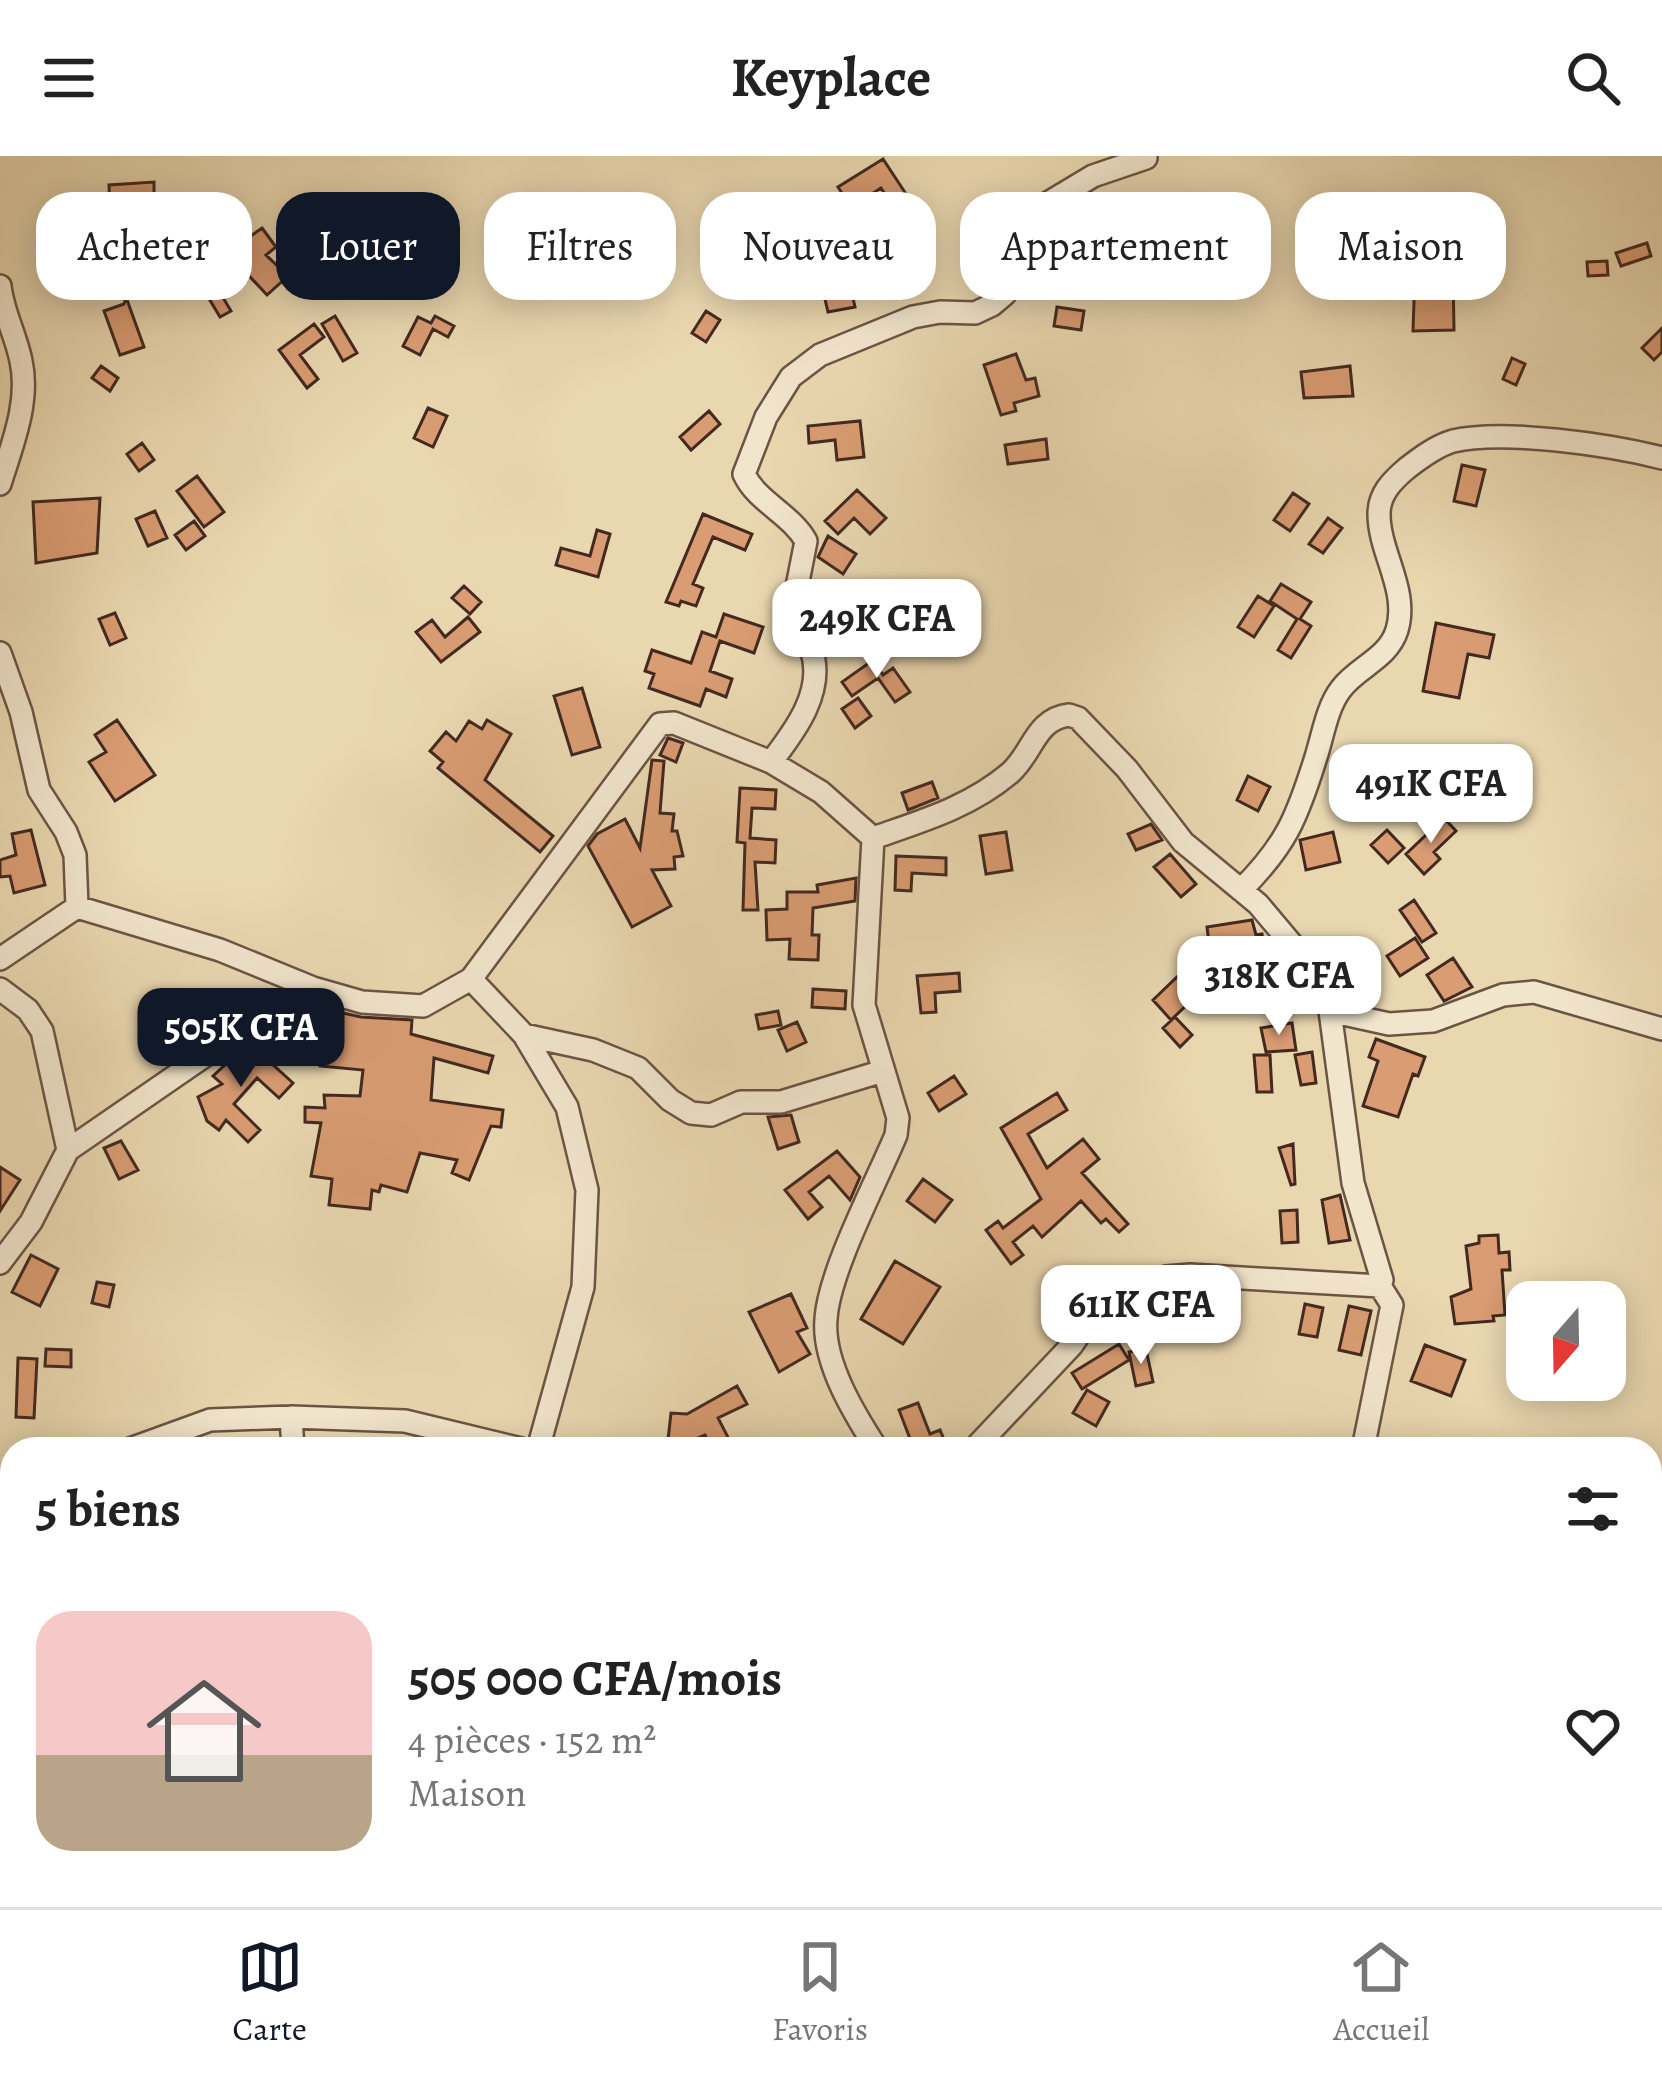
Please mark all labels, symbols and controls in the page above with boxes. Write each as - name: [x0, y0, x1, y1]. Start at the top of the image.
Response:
- text: Keyplace: [731, 41, 931, 115]
- icon: menu: [36, 45, 102, 111]
- icon: search: [1560, 45, 1626, 111]
- chip: Acheter: [36, 192, 252, 300]
- chip: Louer: [276, 192, 460, 300]
- chip: Filtres: [484, 192, 676, 300]
- chip: Nouveau: [700, 192, 936, 300]
- chip: Appartement: [960, 192, 1271, 300]
- chip: Maison: [1295, 192, 1506, 300]
- pin: 249K CFA: [753, 579, 1001, 681]
- text: 249K CFA: [799, 591, 955, 644]
- pin: 491K CFA: [1307, 744, 1555, 846]
- text: 491K CFA: [1356, 756, 1506, 809]
- pin: 318K CFA: [1155, 936, 1403, 1038]
- text: 318K CFA: [1204, 948, 1354, 1001]
- pin: 505K CFA: [117, 988, 365, 1090]
- text: 505K CFA: [164, 1000, 318, 1053]
- pin: 611K CFA: [1017, 1265, 1265, 1367]
- text: 611K CFA: [1068, 1277, 1214, 1330]
- north arrow: [1506, 1281, 1626, 1401]
- map controls: [1506, 1281, 1626, 1401]
- text: 5 biens: [36, 1474, 181, 1544]
- icon: filters: [1560, 1476, 1626, 1542]
- text: 505 000 CFA/mois: [408, 1643, 782, 1713]
- icon: home: [132, 1659, 276, 1803]
- icon: heart: [1560, 1698, 1626, 1764]
- text: 4 pièces · 152 m²: [408, 1713, 656, 1766]
- text: Maison: [408, 1766, 526, 1819]
- tab: Carte: [233, 1934, 307, 2051]
- tab: Favoris: [772, 1934, 868, 2051]
- tab: Accueil: [1333, 1934, 1429, 2051]

